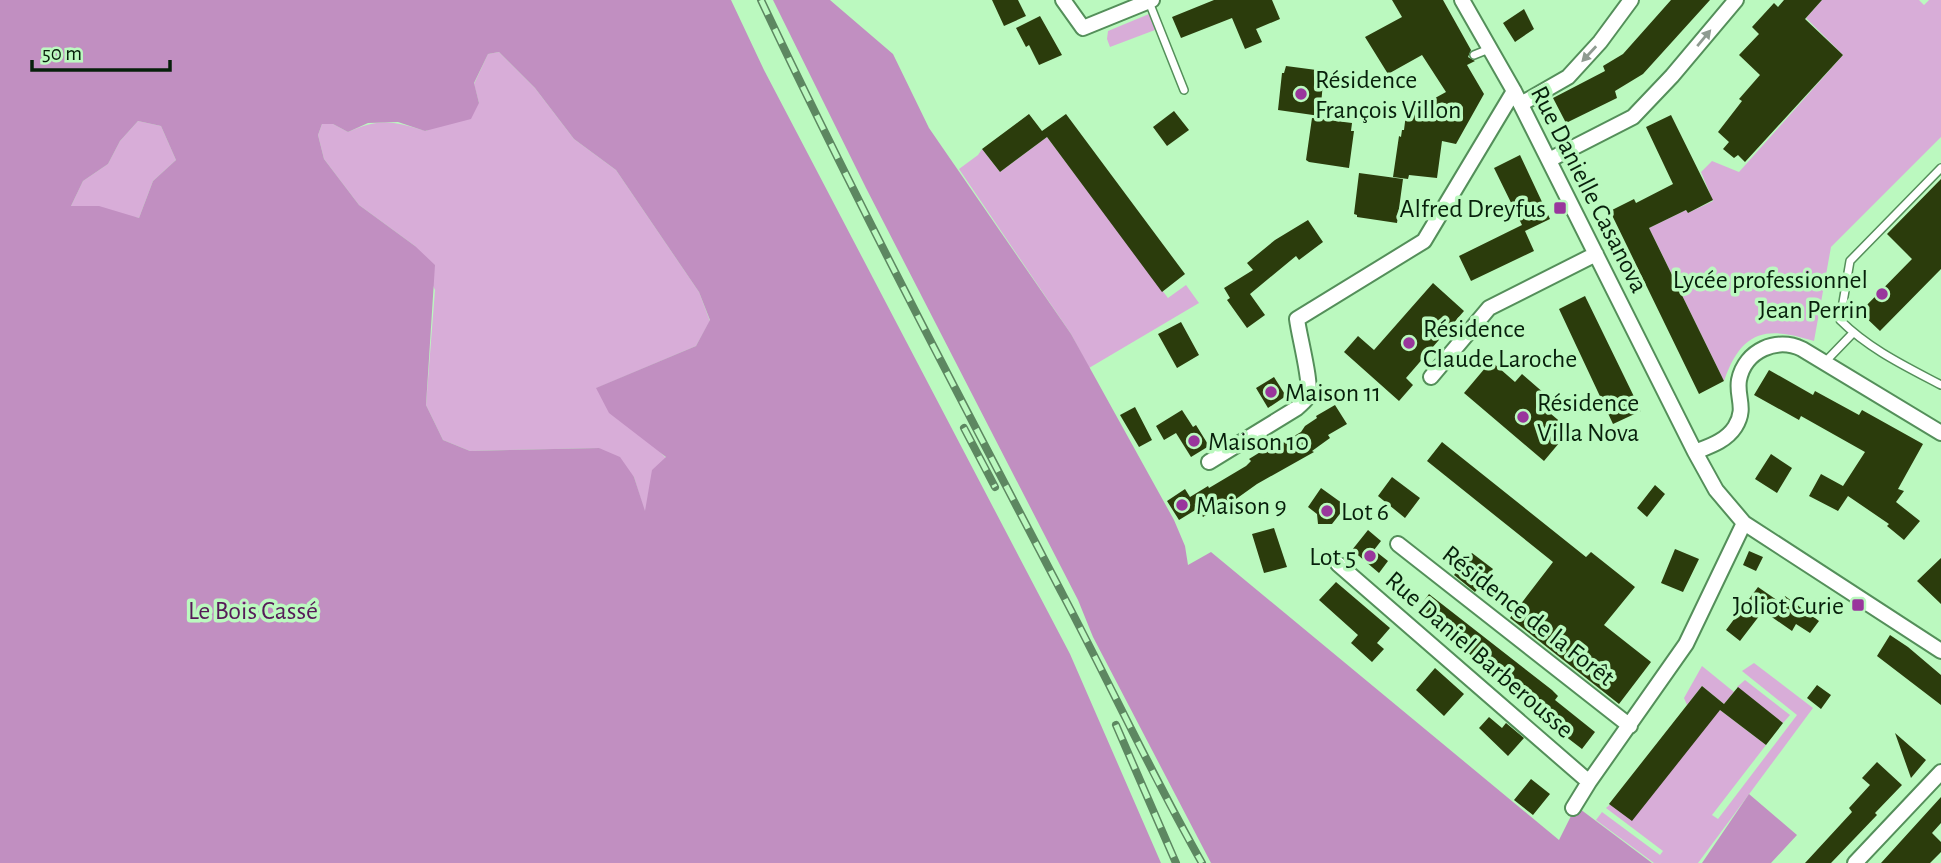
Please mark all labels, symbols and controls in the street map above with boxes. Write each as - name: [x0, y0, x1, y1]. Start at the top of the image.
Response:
- scale bar: [32, 28, 170, 72]
- one-way arrow: [1696, 29, 1712, 47]
- text: 50 m: [42, 43, 82, 64]
- one-way arrow: [1582, 45, 1598, 62]
- place label: Résidence François Villon: [1315, 67, 1461, 123]
- street label: Rue Danielle Casanova: [1526, 82, 1652, 297]
- marker: Résidence François Villon: [1293, 86, 1309, 102]
- place label: Alfred Dreyfus: [1400, 196, 1546, 222]
- marker: Alfred Dreyfus: [1552, 200, 1568, 216]
- place label: Lycée professionnel Jean Perrin: [1673, 267, 1868, 323]
- marker: Lycée professionnel Jean Perrin: [1874, 286, 1890, 302]
- place label: Résidence Claude Laroche: [1423, 316, 1577, 372]
- marker: Résidence Claude Laroche: [1401, 335, 1417, 351]
- place label: Maison 11: [1285, 380, 1381, 406]
- marker: Maison 11: [1263, 384, 1279, 400]
- place label: Résidence Villa Nova: [1537, 390, 1639, 446]
- marker: Résidence Villa Nova: [1515, 409, 1531, 425]
- place label: Maison 10: [1208, 429, 1309, 455]
- marker: Maison 10: [1186, 433, 1202, 449]
- place label: Maison 9: [1196, 493, 1287, 519]
- marker: Maison 9: [1174, 497, 1190, 513]
- place label: Lot 6: [1341, 499, 1389, 525]
- marker: Lot 6: [1319, 503, 1335, 519]
- street label: Résidence de la Forêt: [1437, 541, 1619, 691]
- place label: Lot 5: [1309, 544, 1356, 570]
- marker: Lot 5: [1362, 548, 1378, 564]
- street label: Rue Daniel Barberousse: [1380, 566, 1578, 743]
- place label: Joliot Curie: [1733, 593, 1844, 619]
- marker: Joliot Curie: [1850, 597, 1866, 613]
- park label: Le Bois Cassé: [188, 598, 318, 624]

